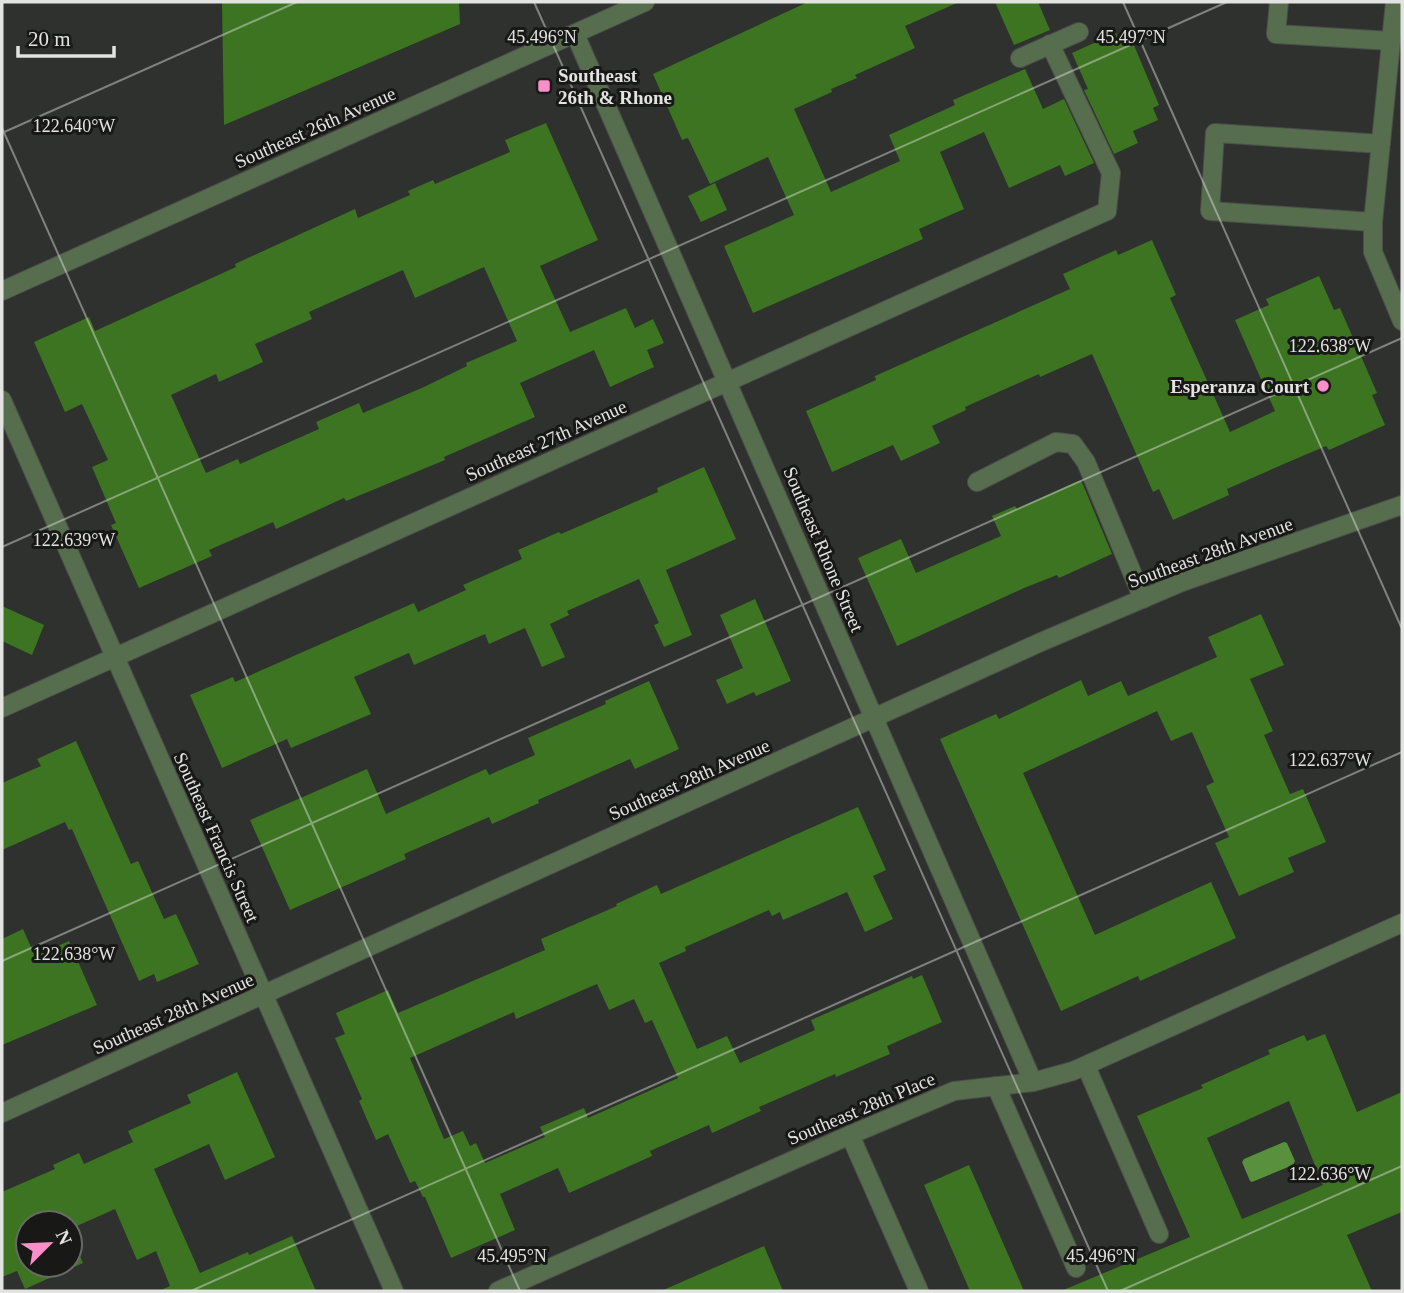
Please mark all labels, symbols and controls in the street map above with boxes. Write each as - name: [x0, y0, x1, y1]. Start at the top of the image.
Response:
- scale bar: [18, 14, 114, 58]
- text: 20 m: [28, 27, 71, 51]
- text: 45.496°N: [507, 27, 577, 47]
- text: 45.497°N: [1096, 27, 1166, 47]
- place label: Southeast 26th & Rhone: [558, 65, 672, 108]
- marker: Southeast 26th & Rhone: [536, 78, 552, 94]
- street label: Southeast 26th Avenue: [232, 83, 399, 172]
- text: 122.640°W: [33, 116, 115, 136]
- text: 122.638°W: [1289, 336, 1371, 356]
- place label: Esperanza Court: [1170, 376, 1310, 397]
- marker: Esperanza Court: [1315, 378, 1331, 394]
- street label: Southeast 27th Avenue: [463, 396, 630, 485]
- street label: Southeast Rhone Street: [779, 463, 868, 636]
- street label: Southeast 28th Avenue: [1125, 513, 1295, 592]
- text: 122.639°W: [33, 530, 115, 550]
- street label: Southeast 28th Avenue: [606, 735, 773, 824]
- street label: Southeast Francis Street: [170, 749, 264, 926]
- text: 122.637°W: [1289, 750, 1371, 770]
- text: 122.638°W: [33, 944, 115, 964]
- street label: Southeast 28th Avenue: [90, 969, 257, 1058]
- street label: Southeast 28th Place: [784, 1068, 938, 1149]
- text: 122.636°W: [1289, 1164, 1371, 1184]
- north arrow: [14, 1209, 84, 1279]
- text: N: [52, 1227, 77, 1248]
- text: 45.495°N: [477, 1246, 547, 1266]
- text: 45.496°N: [1066, 1246, 1136, 1266]

